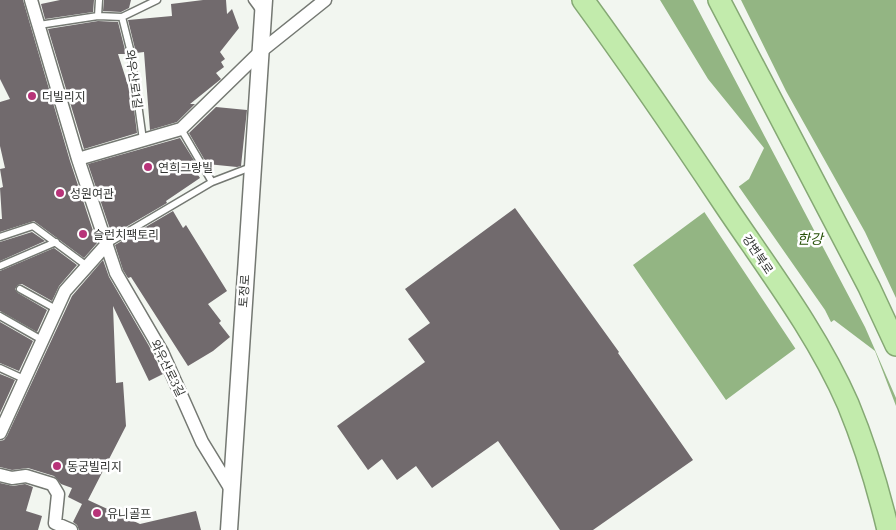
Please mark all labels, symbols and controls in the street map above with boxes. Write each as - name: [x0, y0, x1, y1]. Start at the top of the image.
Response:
- street label: 와우산로1길: [122, 48, 146, 110]
- place label: 더빌리지: [42, 89, 86, 104]
- marker: 더빌리지: [26, 90, 38, 102]
- place label: 연희그랑빌: [158, 160, 213, 175]
- marker: 연희그랑빌: [142, 161, 154, 173]
- place label: 성원여관: [70, 186, 114, 201]
- marker: 성원여관: [54, 187, 66, 199]
- place label: 슬런치팩토리: [93, 227, 159, 242]
- marker: 슬런치팩토리: [77, 228, 89, 240]
- water label: 한강: [797, 230, 825, 248]
- street label: 강변북로: [739, 231, 777, 277]
- street label: 토정로: [235, 274, 253, 308]
- street label: 와우산로3길: [148, 337, 188, 399]
- place label: 동궁빌리지: [67, 459, 122, 474]
- marker: 동궁빌리지: [51, 460, 63, 472]
- place label: 유니골프: [107, 506, 151, 521]
- marker: 유니골프: [91, 507, 103, 519]

